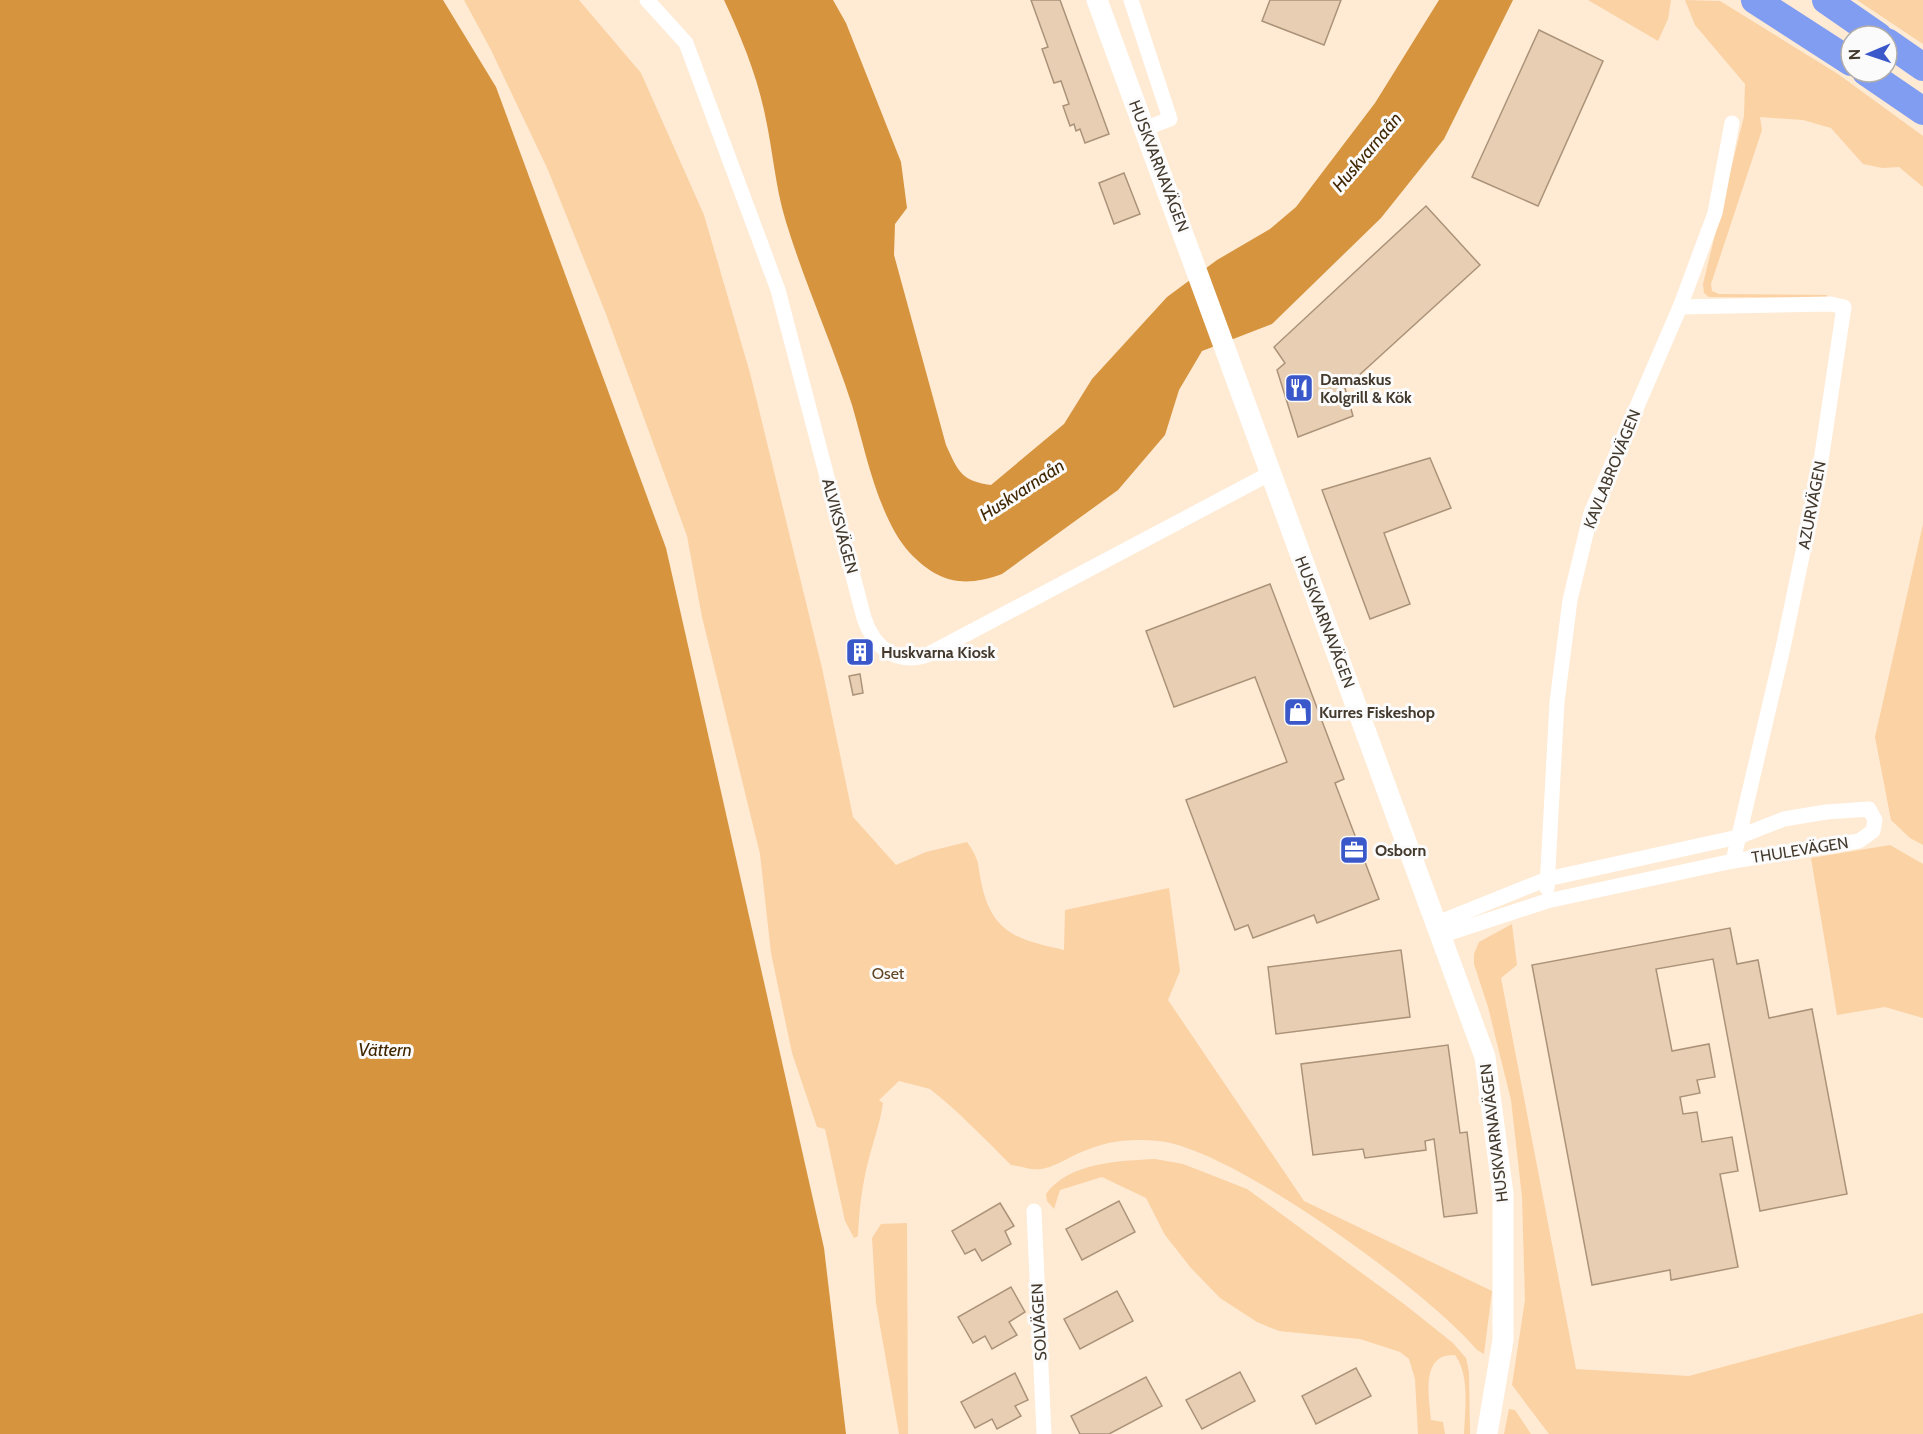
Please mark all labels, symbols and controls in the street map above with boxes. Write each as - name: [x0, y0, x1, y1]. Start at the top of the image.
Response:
- north arrow: [1839, 24, 1899, 84]
- text: N: [1845, 49, 1864, 60]
- street label: HUSKVARNAVÄGEN: [1125, 97, 1193, 235]
- water label: Huskvarnaån: [1327, 108, 1407, 196]
- place label: Damaskus Kolgrill & Kök: [1320, 370, 1412, 407]
- restaurant icon: Damaskus Kolgrill & Kök: [1283, 372, 1315, 404]
- street label: KAVLABROVÄGEN: [1579, 407, 1645, 531]
- water label: Huskvarnaån: [975, 454, 1069, 526]
- street label: AZURVÄGEN: [1794, 459, 1830, 551]
- street label: ALVIKSVÄGEN: [818, 476, 862, 576]
- street label: HUSKVARNAVÄGEN: [1291, 553, 1359, 691]
- building icon: Huskvarna Kiosk: [844, 636, 876, 668]
- place label: Huskvarna Kiosk: [881, 643, 996, 662]
- shop icon: Kurres Fiskeshop: [1282, 696, 1314, 728]
- place label: Kurres Fiskeshop: [1319, 703, 1435, 722]
- street label: THULEVÄGEN: [1750, 833, 1850, 867]
- office icon: Osborn: [1338, 834, 1370, 866]
- place label: Osborn: [1375, 841, 1426, 860]
- park label: Oset: [872, 964, 905, 983]
- water label: Vättern: [358, 1039, 412, 1061]
- street label: HUSKVARNAVÄGEN: [1476, 1063, 1512, 1203]
- street label: SOLVÄGEN: [1027, 1283, 1051, 1361]

